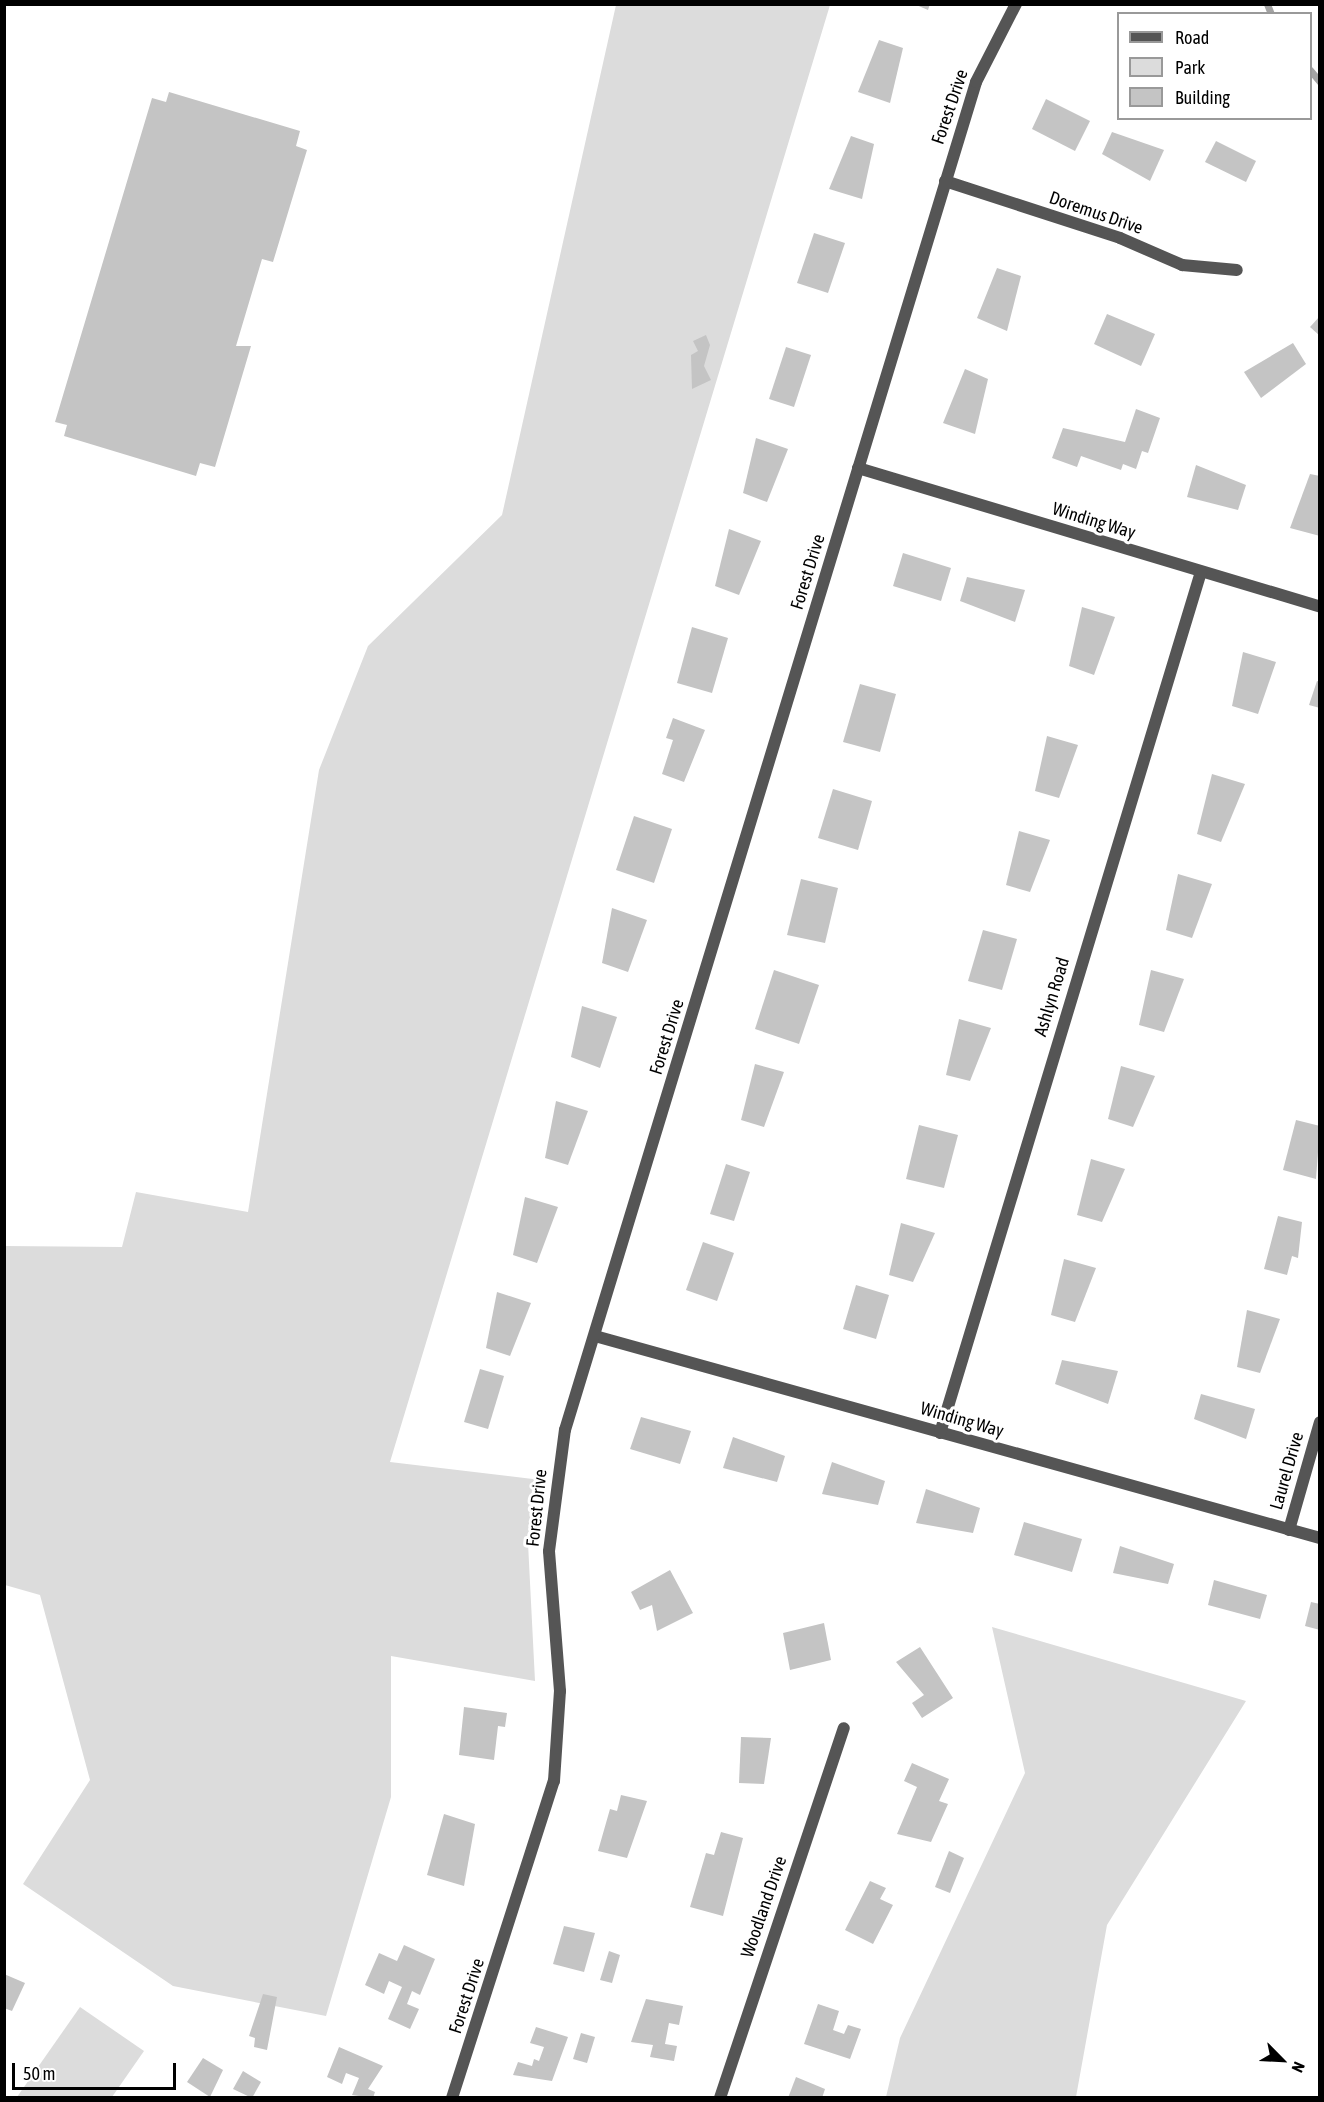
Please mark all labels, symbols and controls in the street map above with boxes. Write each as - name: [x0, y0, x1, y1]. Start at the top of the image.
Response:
- legend: [1117, 12, 1312, 120]
- text: Road: [1175, 27, 1209, 48]
- text: Park: [1175, 57, 1205, 78]
- street label: Forest Drive: [927, 67, 973, 147]
- text: Building: [1175, 87, 1230, 108]
- street label: Doremus Drive: [1046, 187, 1146, 239]
- street label: Winding Way: [1050, 498, 1138, 544]
- street label: Forest Drive: [786, 532, 830, 612]
- street label: Ashlyn Road: [1030, 955, 1074, 1039]
- street label: Forest Drive: [645, 997, 689, 1077]
- street label: Winding Way: [918, 1398, 1006, 1442]
- street label: Laurel Drive: [1266, 1430, 1308, 1512]
- street label: Forest Drive: [522, 1468, 552, 1548]
- street label: Woodland Drive: [737, 1853, 791, 1961]
- street label: Forest Drive: [445, 1956, 489, 2036]
- north arrow: [1252, 2030, 1312, 2090]
- scale bar: [15, 2051, 178, 2089]
- text: N: [1288, 2059, 1309, 2075]
- text: 50 m: [23, 2063, 55, 2084]

